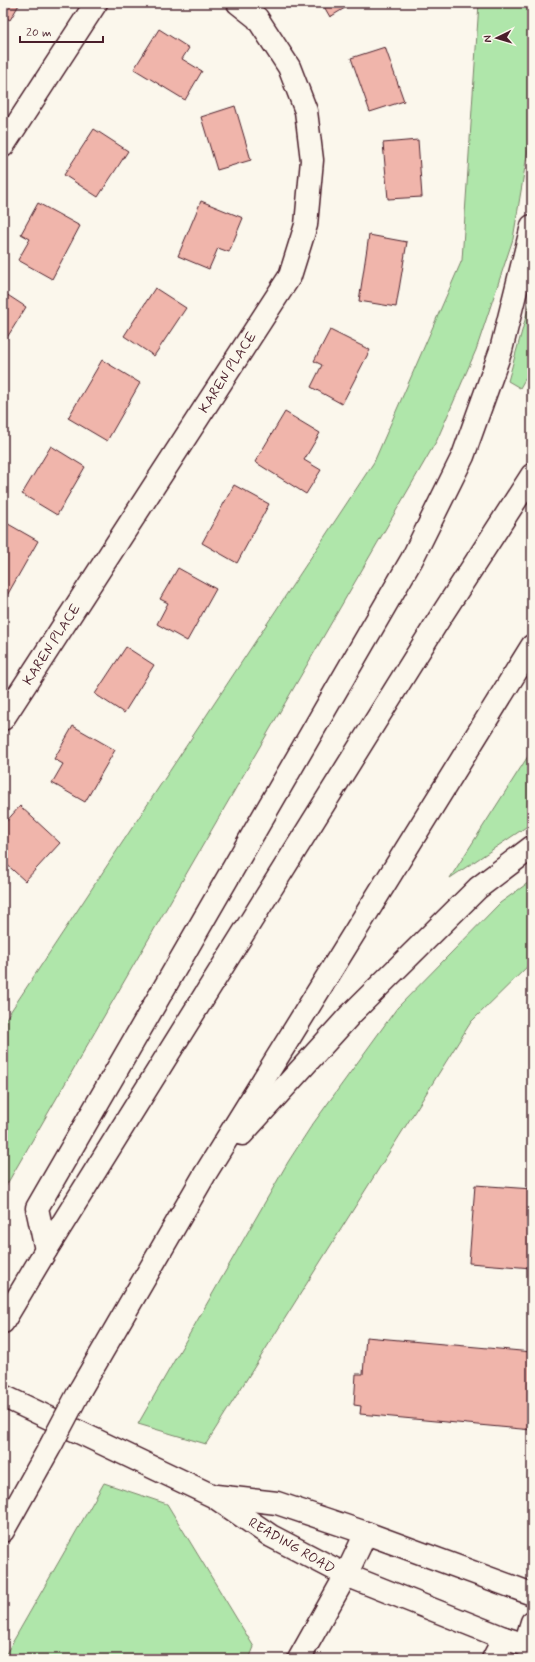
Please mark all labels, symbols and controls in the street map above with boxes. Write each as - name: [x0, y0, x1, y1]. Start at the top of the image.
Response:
- scale bar: [20, 18, 103, 44]
- north arrow: [477, 18, 517, 58]
- text: 20 m: [26, 25, 52, 41]
- text: N: [481, 35, 495, 43]
- street label: KAREN PLACE: [195, 328, 261, 417]
- street label: KAREN PLACE: [19, 600, 85, 689]
- street label: READING ROAD: [245, 1514, 338, 1578]

